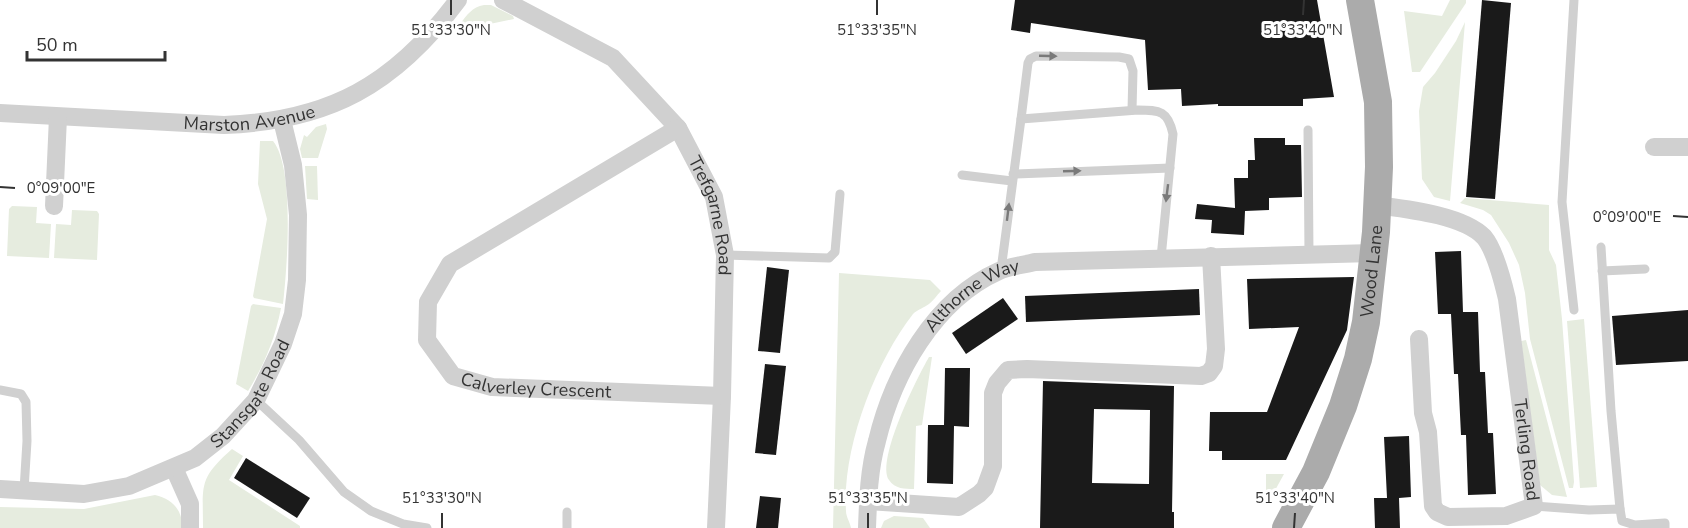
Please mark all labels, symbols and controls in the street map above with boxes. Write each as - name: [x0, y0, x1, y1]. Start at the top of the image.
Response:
- text: 51°33'30"N: [411, 20, 491, 40]
- text: 51°33'35"N: [837, 20, 917, 40]
- text: 51°33'40"N: [1263, 20, 1343, 40]
- scale bar: [27, 24, 165, 62]
- text: 50 m: [36, 33, 78, 57]
- one-way arrow: [1039, 51, 1058, 61]
- street label: Marston Avenue: [183, 99, 318, 137]
- street label: Trefgarne Road: [683, 152, 737, 276]
- one-way arrow: [1062, 167, 1081, 176]
- text: 0°09'00"E: [27, 178, 95, 198]
- one-way arrow: [1162, 183, 1171, 202]
- one-way arrow: [1004, 203, 1013, 222]
- text: 0°09'00"E: [1593, 207, 1661, 227]
- street label: Wood Lane: [1355, 224, 1388, 319]
- street label: Althorne Way: [919, 253, 1022, 337]
- street label: Stansgate Road: [205, 335, 296, 454]
- street label: Calverley Crescent: [458, 367, 612, 404]
- street label: Terling Road: [1508, 398, 1545, 502]
- text: 51°33'30"N: [402, 488, 482, 508]
- text: 51°33'35"N: [828, 488, 908, 508]
- text: 51°33'40"N: [1255, 488, 1335, 508]

